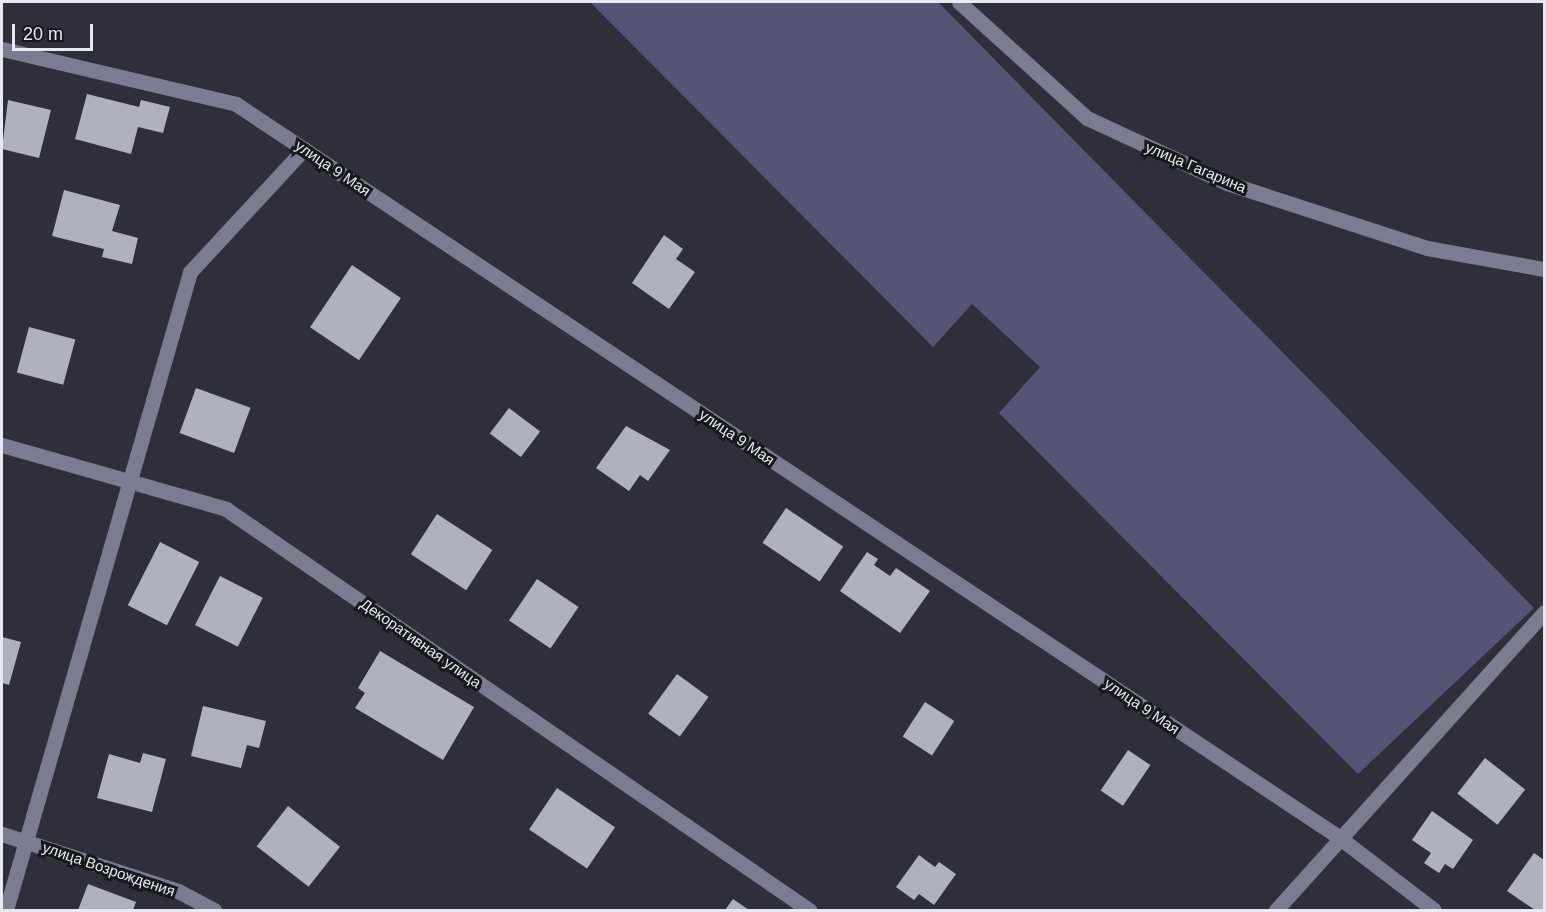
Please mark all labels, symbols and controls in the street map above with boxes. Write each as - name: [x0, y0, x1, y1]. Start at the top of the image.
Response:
- scale bar: [15, 12, 96, 50]
- text: 20 m: [23, 24, 63, 44]
- street label: улица 9 Мая: [292, 136, 374, 200]
- street label: улица Гагарина: [1143, 138, 1249, 196]
- street label: улица 9 Мая: [696, 405, 778, 469]
- street label: Декоративная улица: [357, 595, 485, 691]
- street label: улица 9 Мая: [1101, 674, 1183, 738]
- street label: улица Возрождения: [40, 838, 178, 900]

